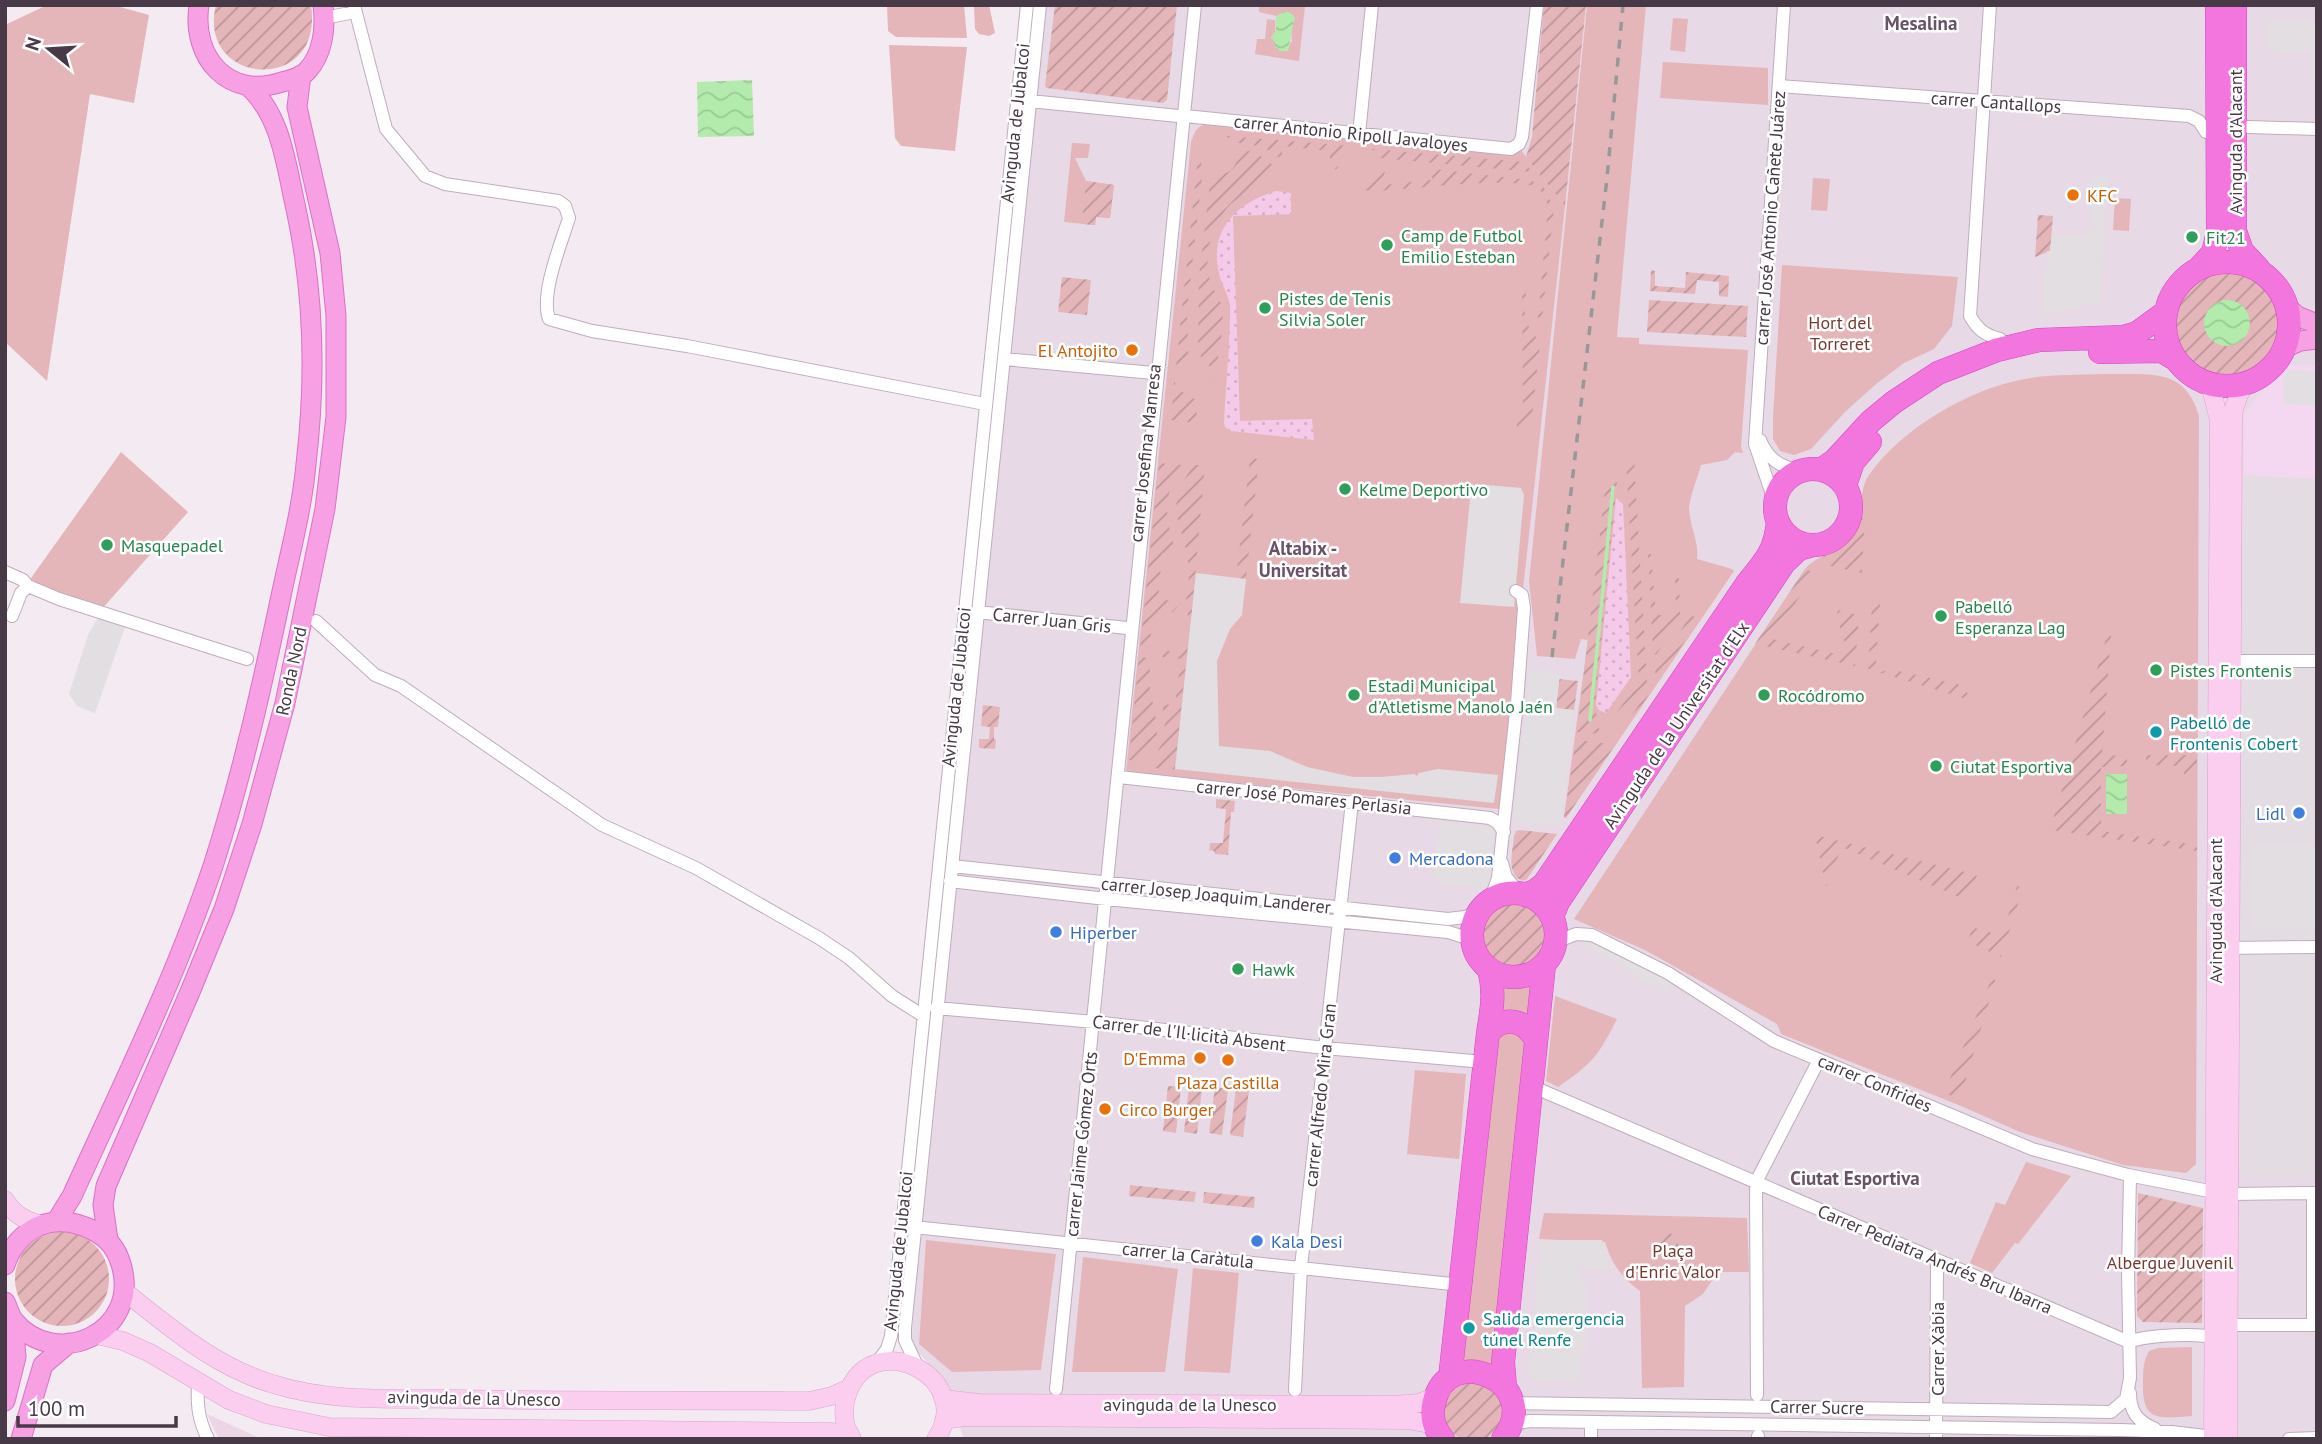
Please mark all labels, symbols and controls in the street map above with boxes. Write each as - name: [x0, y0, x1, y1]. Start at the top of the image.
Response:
- district label: Mesalina: [1885, 11, 1957, 35]
- north arrow: [14, 14, 84, 84]
- text: N: [19, 34, 46, 53]
- street label: Avinguda de Jubalcoi: [995, 42, 1035, 204]
- street label: Avinguda d'Alacant: [2224, 69, 2247, 215]
- street label: carrer Cantallops: [1930, 86, 2062, 118]
- street label: carrer José Antonio Cañete Juárez: [1750, 90, 1790, 346]
- street label: carrer Antonio Ripoll Javaloyes: [1233, 109, 1469, 157]
- place label: KFC: [2087, 184, 2118, 207]
- marker: KFC: [2065, 187, 2081, 203]
- place label: Camp de Futbol Emilio Esteban: [1401, 224, 1523, 268]
- place label: Fit21: [2206, 226, 2246, 249]
- marker: Fit21: [2184, 229, 2200, 245]
- marker: Camp de Futbol Emilio Esteban: [1379, 237, 1395, 253]
- place label: Pistes de Tenis Silvia Soler: [1279, 287, 1391, 331]
- marker: Pistes de Tenis Silvia Soler: [1257, 300, 1273, 316]
- park label: Hort del Torreret: [1808, 311, 1872, 355]
- place label: El Antojito: [1038, 339, 1118, 362]
- marker: El Antojito: [1124, 342, 1140, 358]
- street label: carrer Josefina Manresa: [1124, 363, 1166, 543]
- place label: Kelme Deportivo: [1359, 478, 1488, 501]
- marker: Kelme Deportivo: [1337, 481, 1353, 497]
- place label: Masquepadel: [121, 534, 224, 557]
- district label: Altabix - Universitat: [1259, 536, 1348, 582]
- marker: Masquepadel: [99, 537, 115, 553]
- place label: Pabelló Esperanza Lag: [1955, 595, 2065, 639]
- street label: Carrer Juan Gris: [991, 602, 1113, 638]
- street label: Avinguda de Jubalcoi: [936, 606, 976, 768]
- marker: Pabelló Esperanza Lag: [1933, 608, 1949, 624]
- street label: Avinguda de la Universitat d'Elx: [1598, 617, 1754, 833]
- street label: Ronda Nord: [270, 624, 312, 718]
- place label: Pistes Frontenis: [2170, 659, 2292, 682]
- marker: Pistes Frontenis: [2148, 662, 2164, 678]
- place label: Estadi Municipal d'Atletisme Manolo Jaén: [1368, 674, 1553, 718]
- place label: Rocódromo: [1778, 684, 1865, 707]
- marker: Estadi Municipal d'Atletisme Manolo Jaén: [1346, 687, 1362, 703]
- marker: Rocódromo: [1756, 687, 1772, 703]
- place label: Pabelló de Frontenis Cobert: [2170, 711, 2298, 755]
- marker: Pabelló de Frontenis Cobert: [2148, 724, 2164, 740]
- place label: Ciutat Esportiva: [1950, 755, 2073, 778]
- marker: Ciutat Esportiva: [1928, 758, 1944, 774]
- street label: carrer José Pomares Perlasia: [1195, 774, 1413, 820]
- place label: Lidl: [2256, 802, 2286, 825]
- marker: Lidl: [2291, 805, 2307, 821]
- street label: Avinguda d'Alacant: [2204, 838, 2227, 984]
- place label: Mercadona: [1409, 847, 1494, 870]
- marker: Mercadona: [1387, 850, 1403, 866]
- street label: carrer Josep Joaquim Landerer: [1100, 871, 1332, 919]
- place label: Hiperber: [1070, 921, 1137, 944]
- marker: Hiperber: [1048, 924, 1064, 940]
- place label: Hawk: [1252, 958, 1295, 981]
- marker: Hawk: [1230, 961, 1246, 977]
- street label: carrer Alfredo Mira Gran: [1299, 1002, 1341, 1188]
- street label: Carrer de l'Il·licità Absent: [1091, 1010, 1287, 1056]
- place label: D'Emma: [1123, 1047, 1186, 1070]
- street label: carrer Confrides: [1815, 1049, 1935, 1117]
- street label: carrer Jaime Gómez Orts: [1060, 1050, 1102, 1238]
- marker: D'Emma: [1192, 1050, 1208, 1066]
- marker: Plaza Castilla: [1220, 1052, 1236, 1068]
- place label: Plaza Castilla: [1177, 1071, 1279, 1094]
- place label: Circo Burger: [1119, 1098, 1214, 1121]
- marker: Circo Burger: [1097, 1101, 1113, 1117]
- district label: Ciutat Esportiva: [1790, 1166, 1920, 1190]
- street label: Avinguda de Jubalcoi: [878, 1170, 918, 1332]
- street label: Carrer Pediatra Andrés Bru Ibarra: [1814, 1199, 2056, 1319]
- place label: Kala Desi: [1271, 1230, 1343, 1253]
- marker: Kala Desi: [1249, 1233, 1265, 1249]
- street label: carrer la Caràtula: [1121, 1237, 1255, 1273]
- park label: Plaça d'Enric Valor: [1625, 1239, 1721, 1283]
- park label: Albergue Juvenil: [2107, 1251, 2234, 1274]
- street label: Carrer Xàbia: [1926, 1302, 1949, 1396]
- place label: Salida emergencia túnel Renfe: [1483, 1307, 1625, 1351]
- marker: Salida emergencia túnel Renfe: [1461, 1320, 1477, 1336]
- scale bar: [18, 1384, 175, 1428]
- street label: avinguda de la Unesco: [387, 1385, 561, 1411]
- street label: avinguda de la Unesco: [1103, 1393, 1277, 1416]
- text: 100 m: [28, 1395, 85, 1422]
- street label: Carrer Sucre: [1770, 1395, 1864, 1419]

